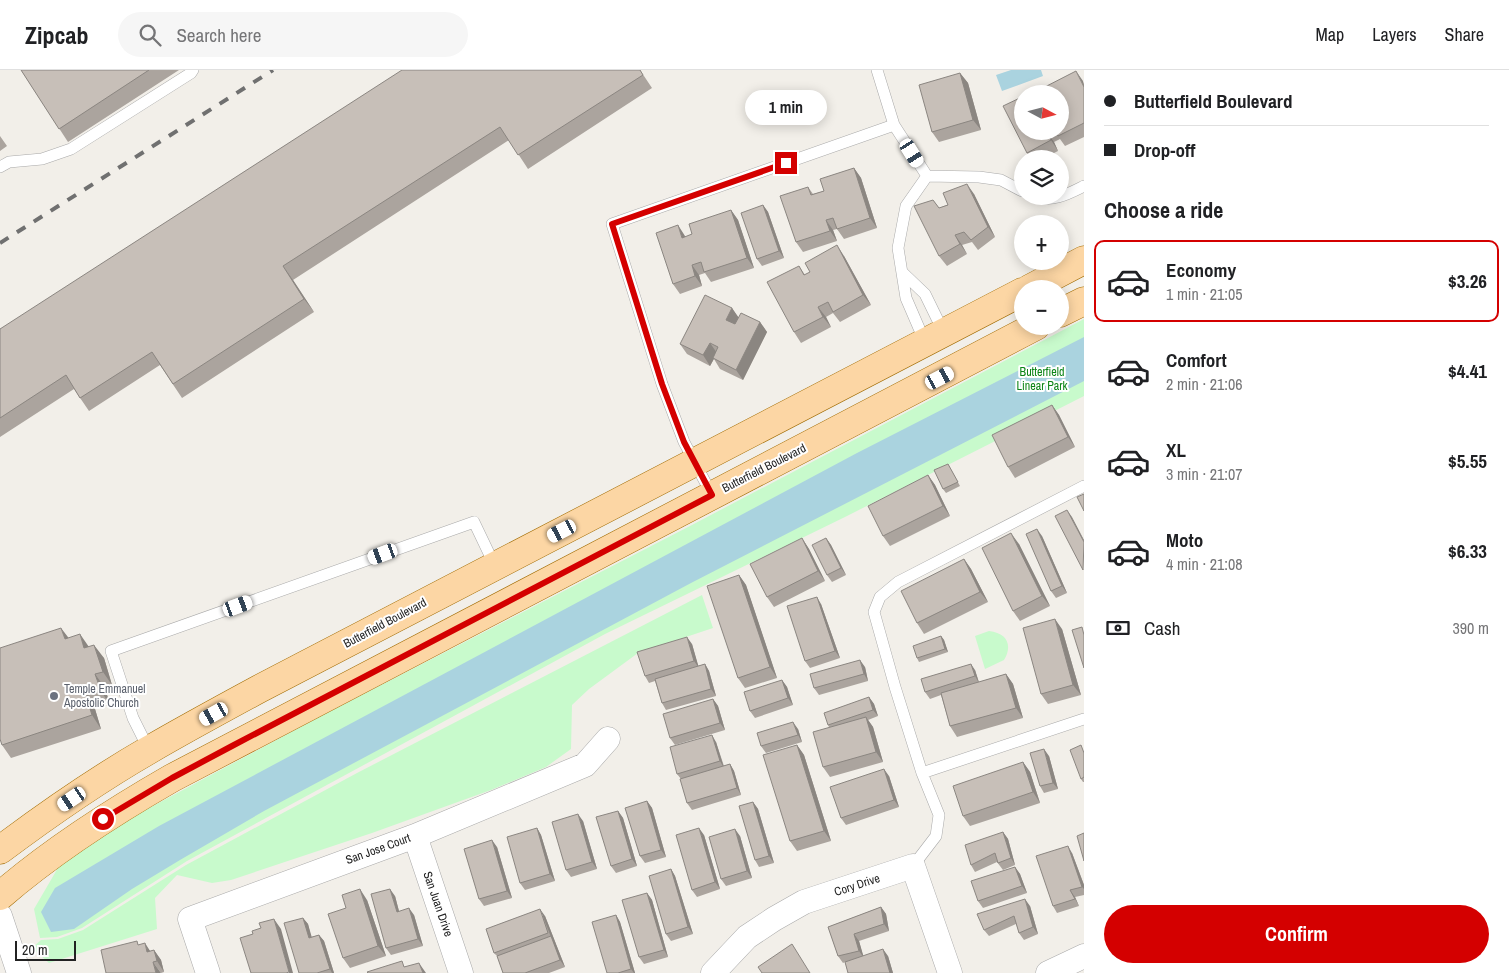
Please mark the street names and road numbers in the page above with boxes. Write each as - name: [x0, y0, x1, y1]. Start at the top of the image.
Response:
- street label: Butterfield Boulevard: [719, 440, 809, 496]
- street label: Butterfield Boulevard: [341, 594, 429, 652]
- street label: San Jose Court: [343, 830, 413, 868]
- street label: San Juan Drive: [419, 869, 457, 939]
- street label: Cory Drive: [832, 870, 882, 900]

